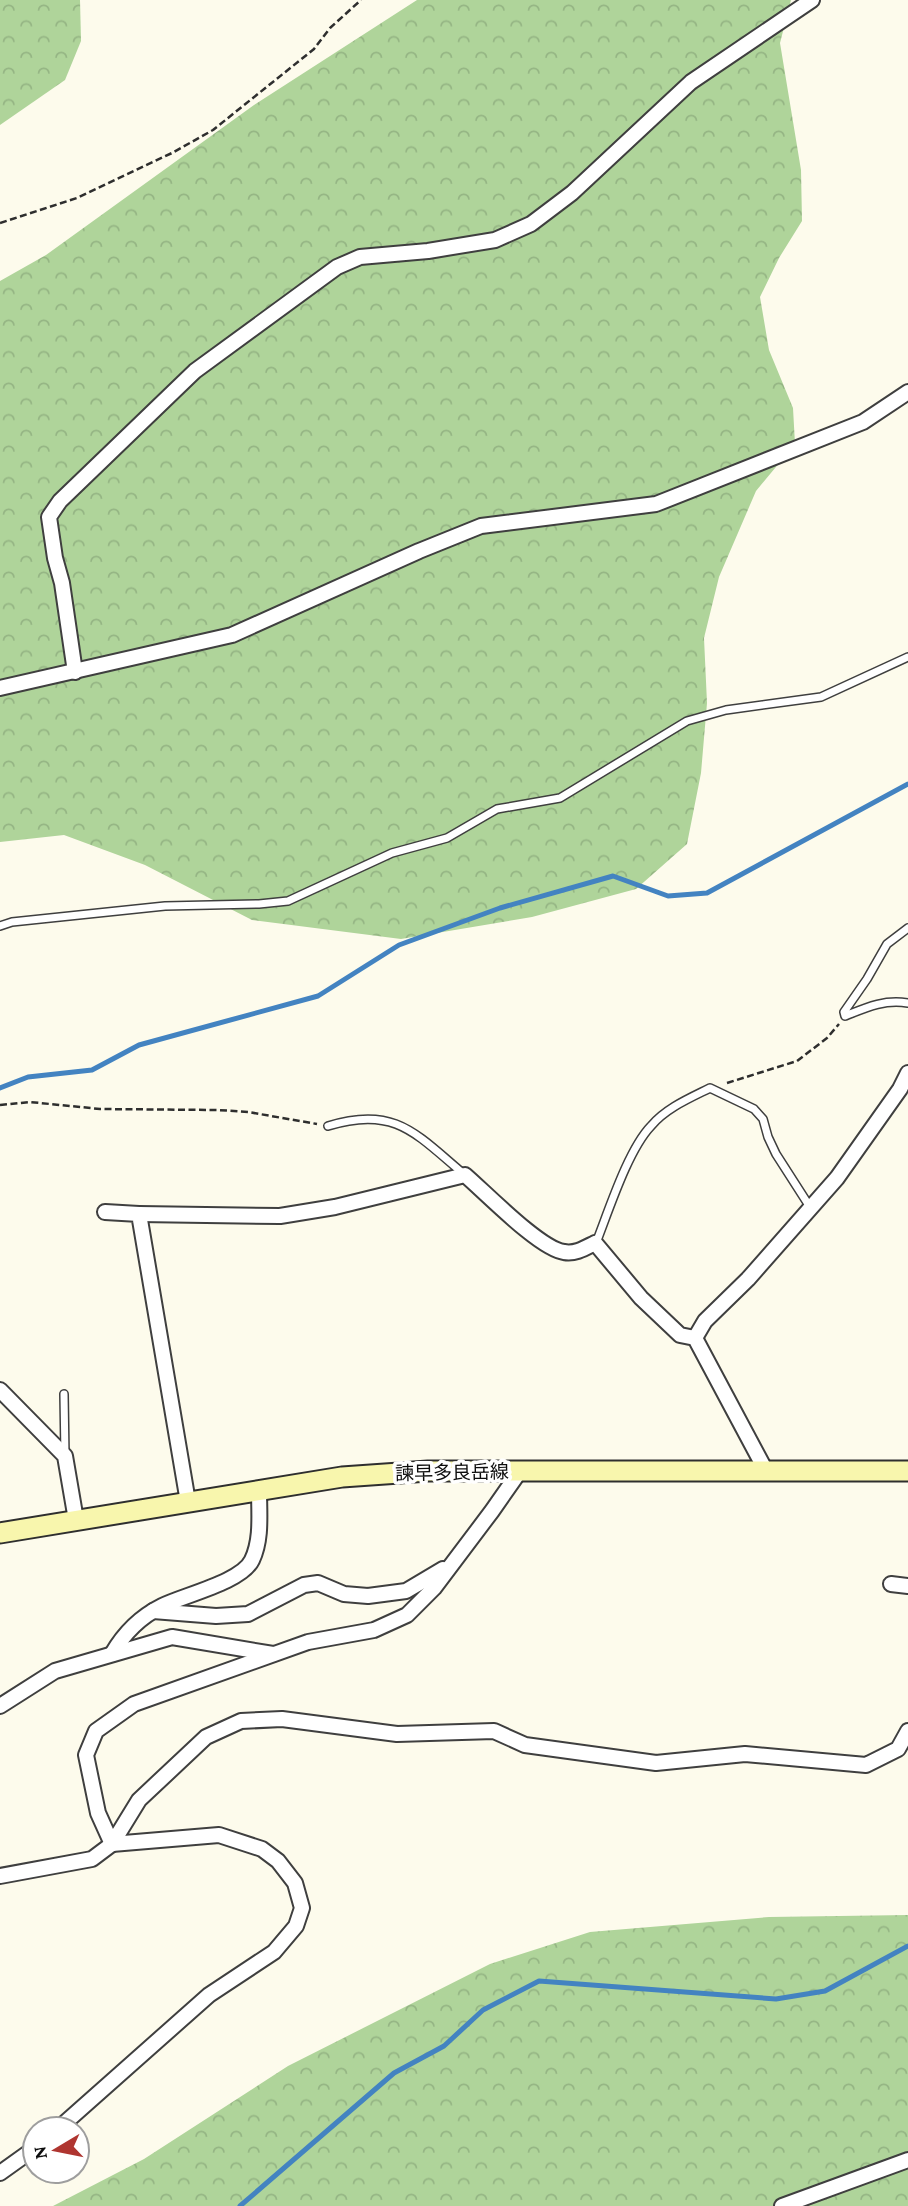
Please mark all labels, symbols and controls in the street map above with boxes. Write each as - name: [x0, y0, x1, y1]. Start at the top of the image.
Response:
- street label: 諫早多良岳線: [395, 1461, 509, 1484]
- north arrow: [21, 2115, 91, 2185]
- text: N: [28, 2145, 51, 2161]

